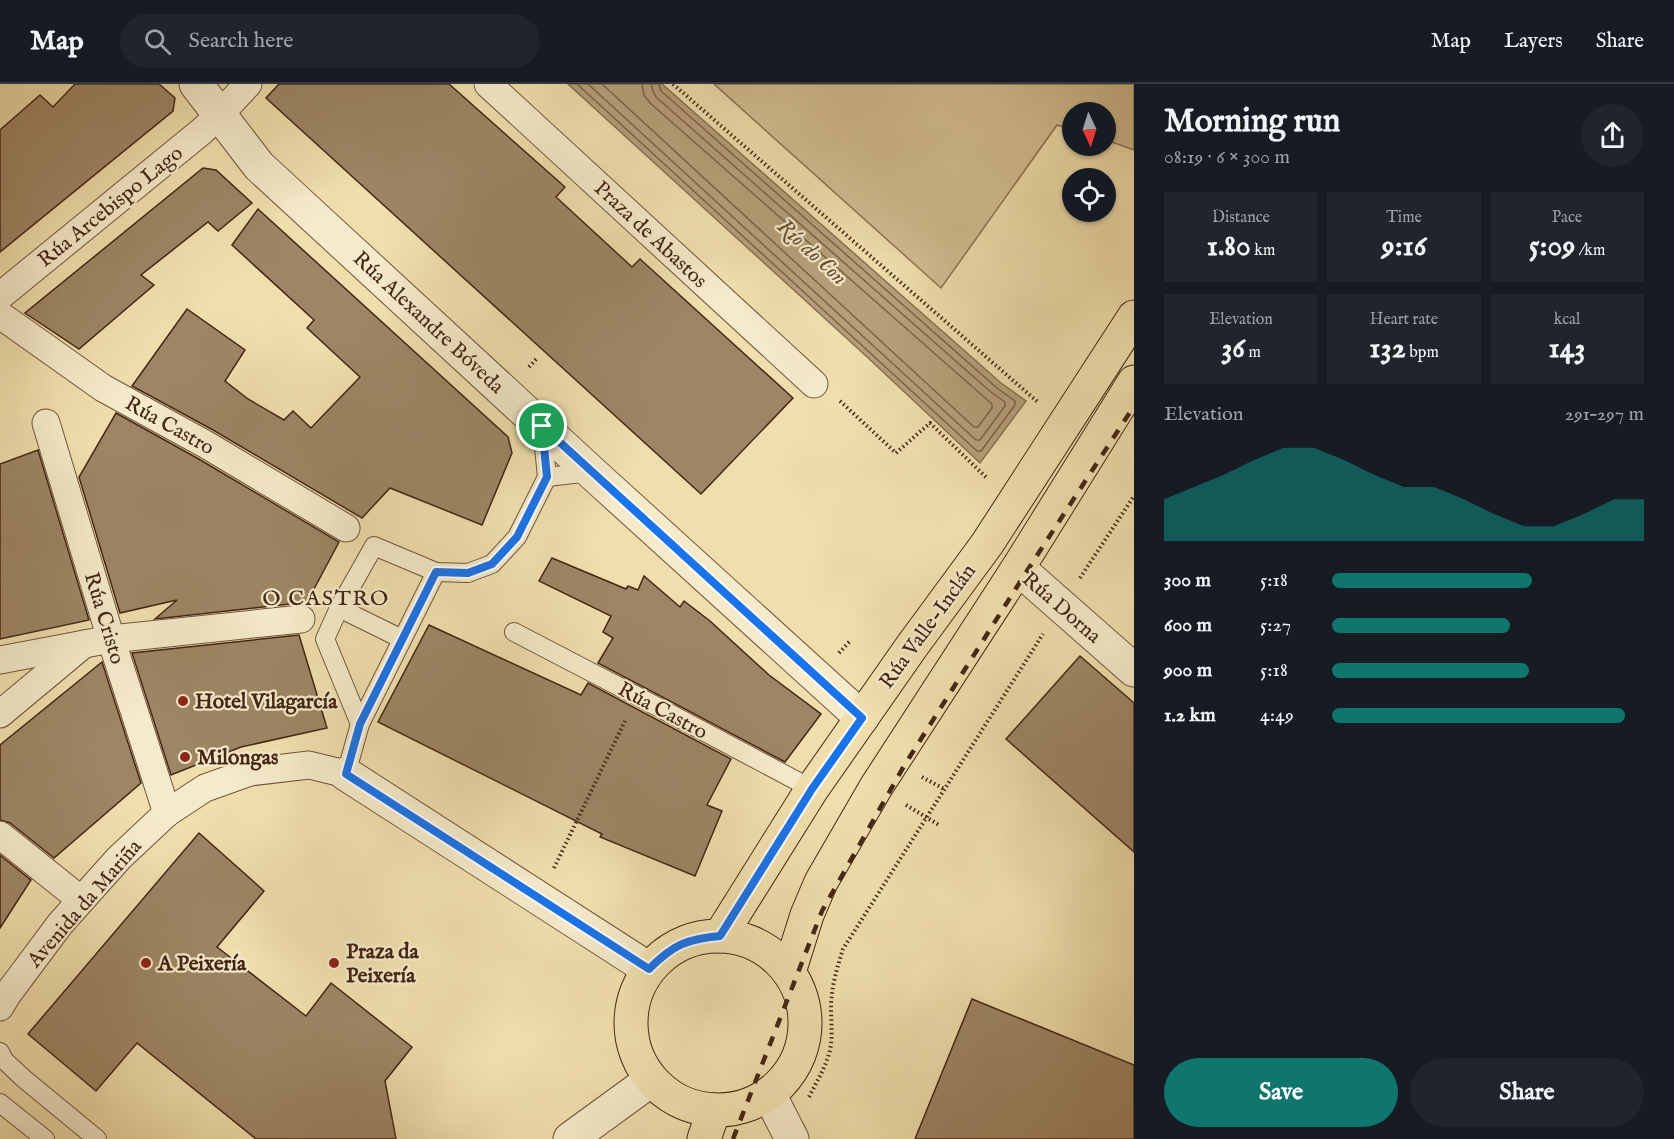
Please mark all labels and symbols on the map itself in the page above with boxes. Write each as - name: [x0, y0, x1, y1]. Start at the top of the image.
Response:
- north arrow: [1062, 102, 1116, 156]
- street label: Rúa Arcebispo Lago: [33, 140, 189, 274]
- street label: Praza de Abastos: [588, 176, 712, 295]
- water label: Río do Con: [771, 213, 853, 292]
- street label: Rúa Alexandre Bóveda: [346, 246, 510, 401]
- street label: Rúa Castro: [120, 391, 219, 462]
- pin: [516, 400, 567, 451]
- street label: Rúa Valle-Inclán: [874, 559, 983, 695]
- street label: Rúa Dorna: [1016, 566, 1107, 651]
- street label: Rúa Cristo: [77, 569, 130, 668]
- district label: O CASTRO: [262, 585, 390, 613]
- street label: Rúa Castro: [613, 676, 712, 746]
- place label: Hotel Vilagarcía: [195, 689, 338, 716]
- marker: Hotel Vilagarcía: [176, 694, 190, 708]
- place label: Milongas: [197, 745, 278, 772]
- marker: Milongas: [178, 750, 192, 764]
- street label: Avenida da Mariña: [21, 834, 149, 975]
- place label: Praza da Peixería: [346, 939, 420, 990]
- place label: A Peixería: [157, 951, 247, 978]
- marker: A Peixería: [139, 956, 153, 970]
- marker: Praza da Peixería: [327, 956, 341, 970]

